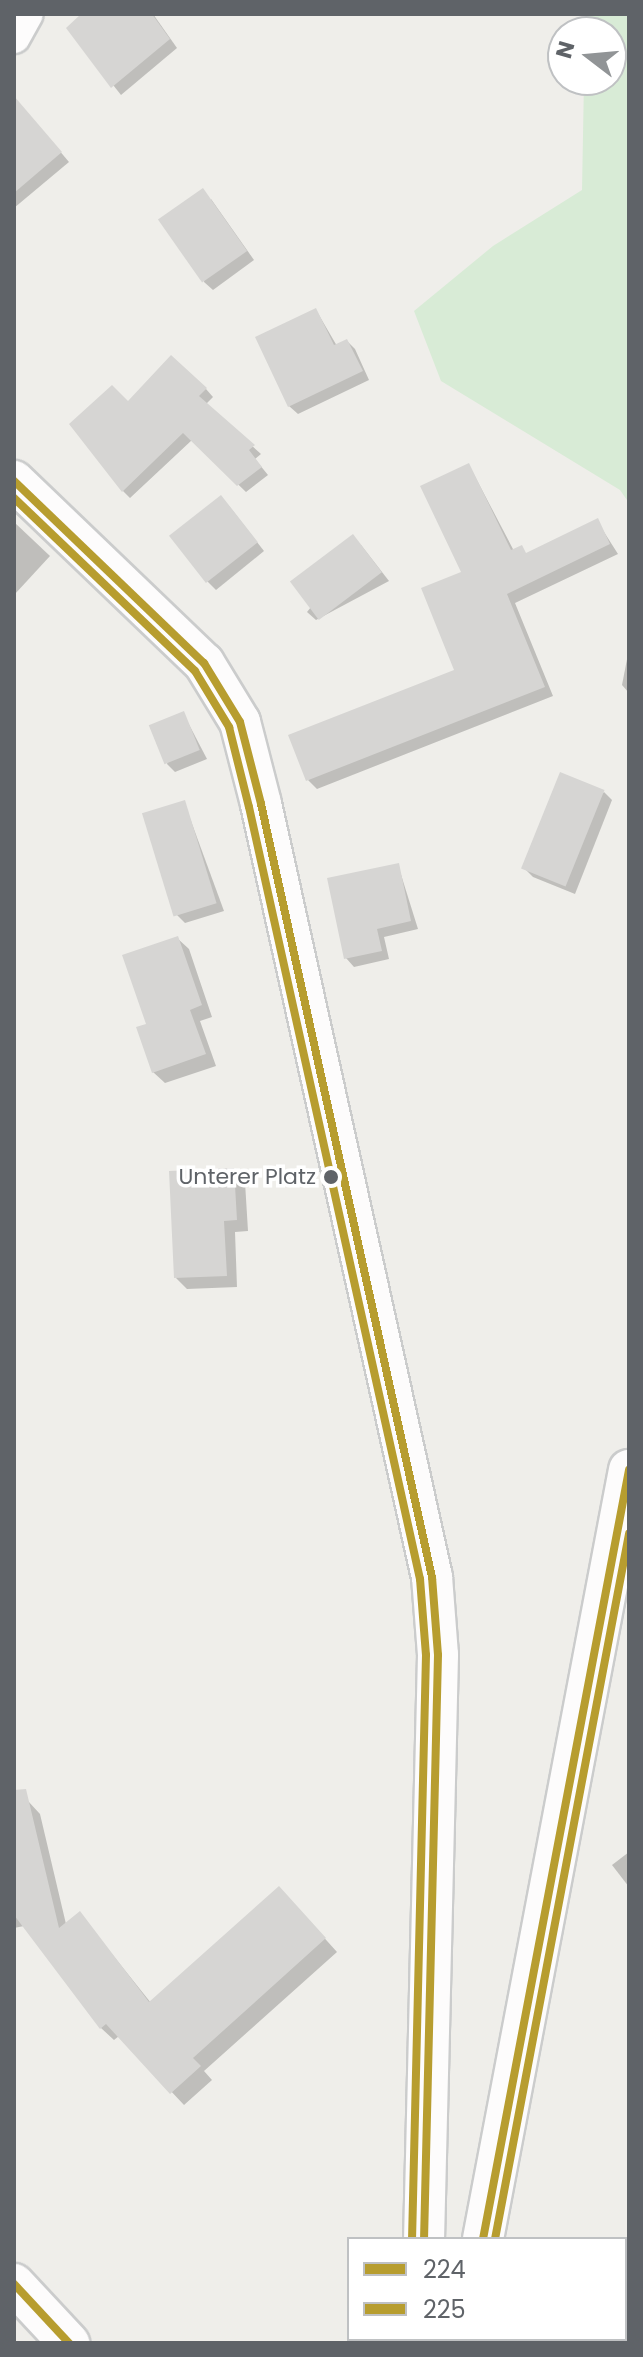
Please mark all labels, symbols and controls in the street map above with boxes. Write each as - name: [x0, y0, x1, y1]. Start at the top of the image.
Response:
- north arrow: [547, 16, 627, 96]
- text: N: [548, 38, 583, 62]
- place label: Unterer Platz: [178, 1164, 316, 1190]
- marker: Unterer Platz: [323, 1169, 339, 1185]
- legend: [347, 2237, 627, 2341]
- text: 224: [423, 2253, 466, 2286]
- text: 225: [423, 2293, 466, 2326]

